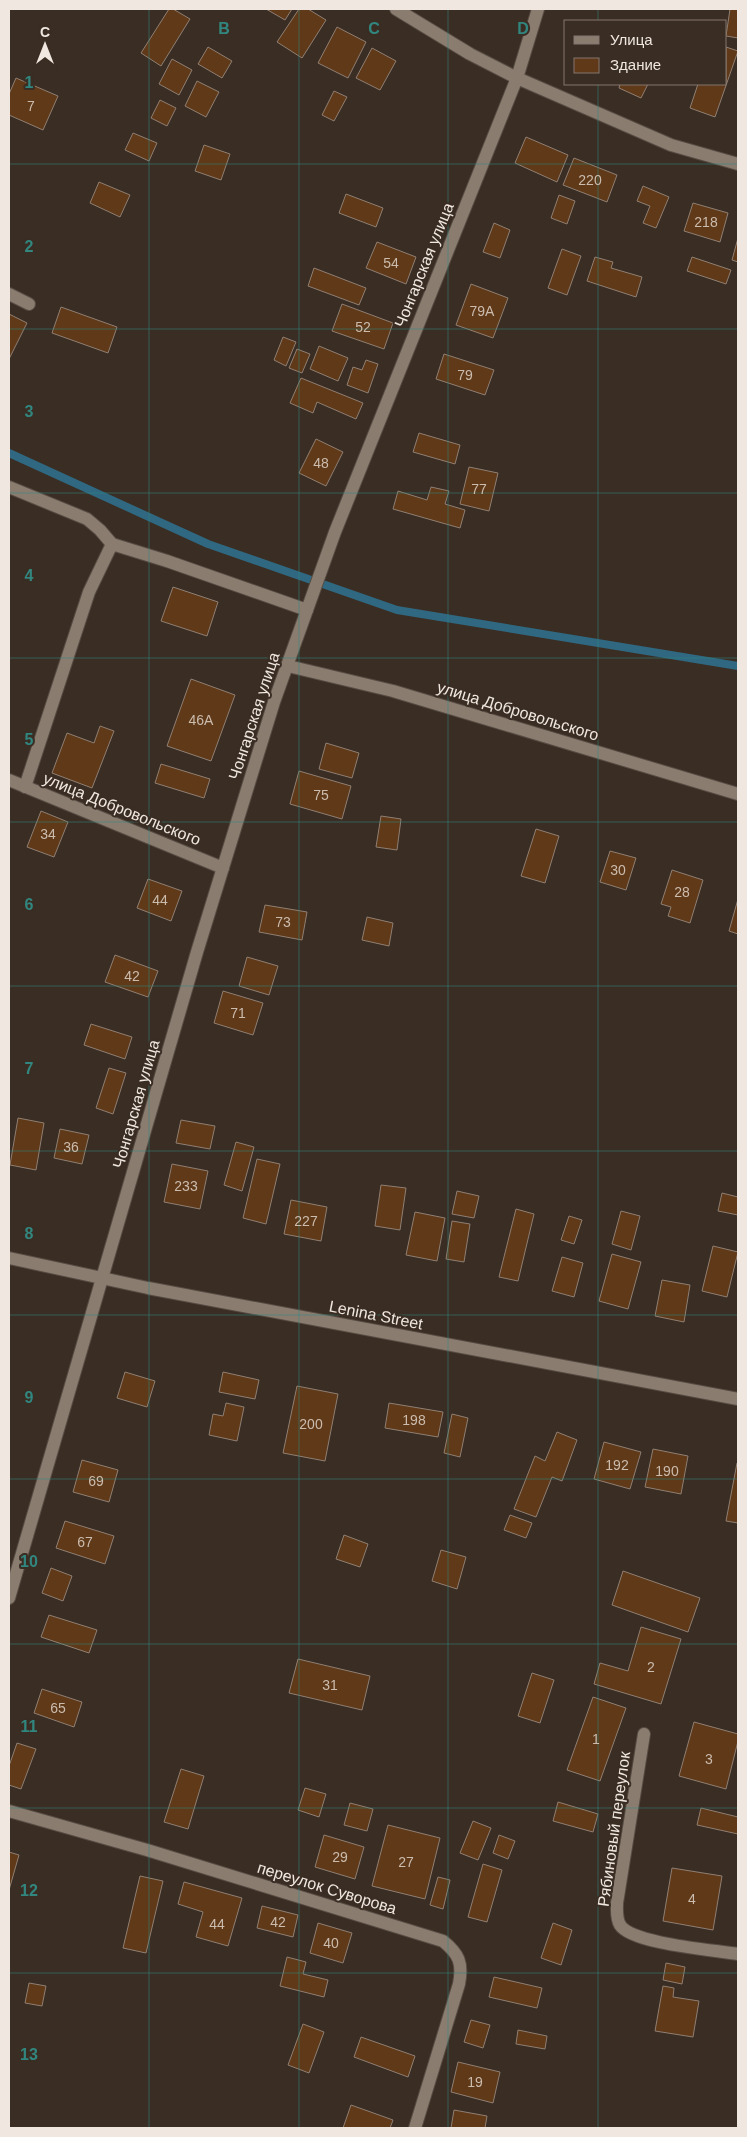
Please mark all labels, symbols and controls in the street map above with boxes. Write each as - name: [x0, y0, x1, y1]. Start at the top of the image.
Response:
- north arrow: [20, 20, 70, 70]
- text: B: [218, 20, 230, 37]
- text: C: [368, 20, 380, 37]
- text: D: [517, 20, 529, 37]
- legend: [564, 20, 727, 85]
- text: С: [40, 24, 50, 40]
- text: Улица: [610, 31, 653, 48]
- text: Здание: [610, 56, 661, 73]
- text: 1: [25, 74, 34, 91]
- house number: 7: [27, 98, 35, 114]
- house number: 220: [578, 172, 602, 188]
- street label: Чонгарская улица: [391, 200, 457, 330]
- house number: 218: [694, 214, 718, 230]
- text: 2: [25, 238, 34, 255]
- house number: 54: [383, 255, 399, 271]
- house number: 79А: [470, 303, 495, 319]
- house number: 52: [355, 319, 371, 335]
- house number: 79: [457, 367, 473, 383]
- text: 3: [25, 403, 34, 420]
- house number: 48: [313, 455, 329, 471]
- house number: 77: [471, 481, 487, 497]
- text: 4: [25, 567, 34, 584]
- street label: Чонгарская улица: [225, 650, 283, 782]
- street label: улица Добровольского: [435, 678, 601, 744]
- house number: 46А: [189, 712, 214, 728]
- text: 5: [25, 731, 34, 748]
- street label: улица Добровольского: [41, 770, 203, 848]
- house number: 75: [313, 787, 329, 803]
- house number: 34: [40, 826, 56, 842]
- house number: 30: [610, 862, 626, 878]
- house number: 28: [674, 884, 690, 900]
- house number: 44: [152, 892, 168, 908]
- text: 6: [25, 896, 34, 913]
- house number: 73: [275, 914, 291, 930]
- house number: 42: [124, 968, 140, 984]
- house number: 71: [230, 1005, 246, 1021]
- street label: Чонгарская улица: [109, 1038, 163, 1170]
- text: 7: [25, 1060, 34, 1077]
- house number: 36: [63, 1139, 79, 1155]
- house number: 233: [174, 1178, 198, 1194]
- house number: 227: [294, 1213, 318, 1229]
- text: 8: [25, 1225, 34, 1242]
- street label: Lenina Street: [328, 1298, 425, 1333]
- text: 9: [25, 1389, 34, 1406]
- house number: 198: [402, 1412, 426, 1428]
- house number: 200: [299, 1416, 323, 1432]
- house number: 192: [605, 1457, 629, 1473]
- house number: 190: [655, 1463, 679, 1479]
- house number: 69: [88, 1473, 104, 1489]
- house number: 67: [77, 1534, 93, 1550]
- text: 10: [20, 1553, 38, 1570]
- house number: 2: [647, 1659, 655, 1675]
- house number: 31: [322, 1677, 338, 1693]
- house number: 65: [50, 1700, 66, 1716]
- text: 11: [21, 1718, 38, 1735]
- house number: 1: [592, 1731, 600, 1747]
- street label: Рябиновый переулок: [595, 1749, 633, 1908]
- house number: 3: [705, 1751, 713, 1767]
- house number: 29: [332, 1849, 348, 1865]
- house number: 27: [398, 1854, 414, 1870]
- street label: переулок Суворова: [255, 1859, 399, 1917]
- text: 12: [20, 1882, 38, 1899]
- house number: 4: [688, 1891, 696, 1907]
- house number: 42: [270, 1914, 286, 1930]
- house number: 44: [209, 1916, 225, 1932]
- house number: 40: [323, 1935, 339, 1951]
- text: 13: [20, 2046, 38, 2063]
- house number: 19: [467, 2074, 483, 2090]

